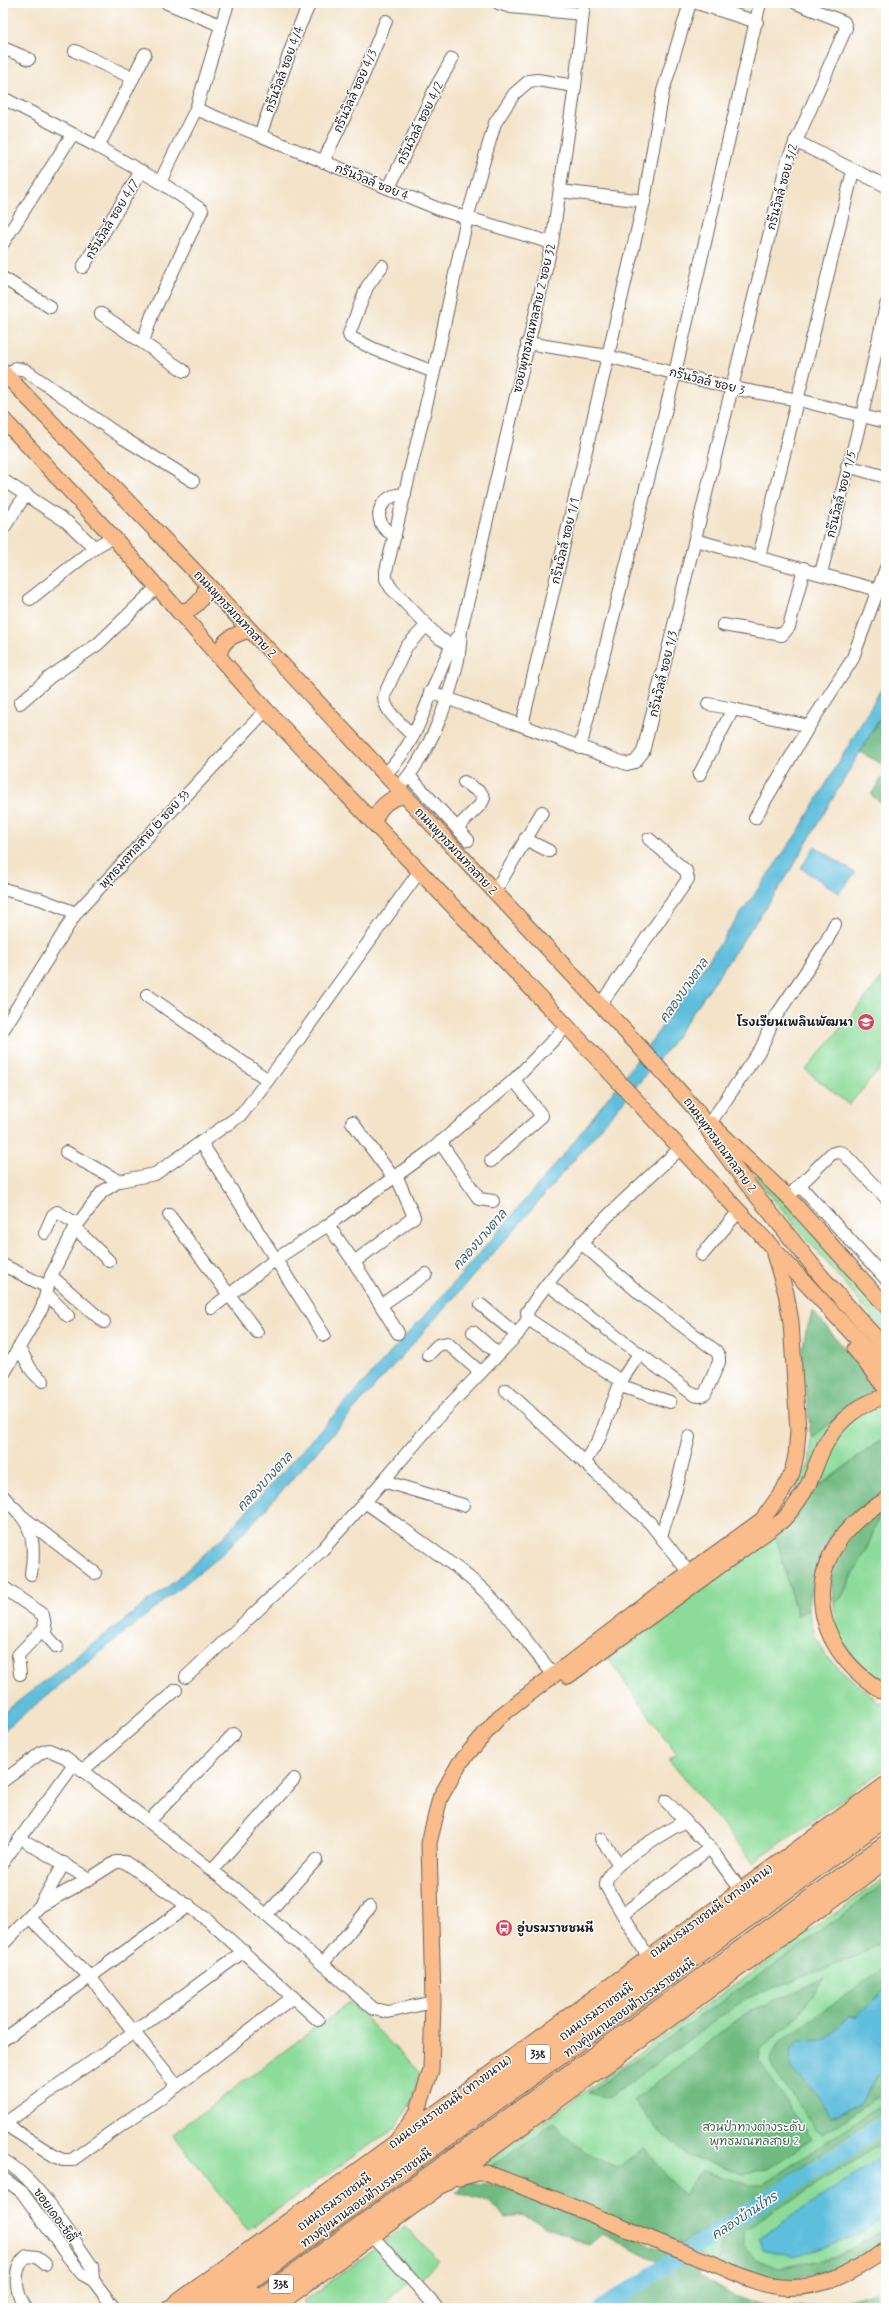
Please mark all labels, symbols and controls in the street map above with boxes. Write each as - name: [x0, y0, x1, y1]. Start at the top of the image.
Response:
- street label: กรีนวิลล์ ซอย 4/4: [261, 23, 308, 115]
- street label: กรีนวิลล์ ซอย 4/3: [329, 46, 382, 136]
- street label: กรีนวิลล์ ซอย 4/2: [393, 79, 448, 167]
- street label: กรีนวิลล์ ซอย 3/2: [763, 142, 802, 232]
- street label: กรีนวิลล์ ซอย 4: [332, 160, 412, 205]
- street label: กรีนวิลล์ ซอย 4/7: [82, 176, 143, 263]
- street label: ซอยพุทธมณฑลสาย 2 ซอย 32: [510, 242, 560, 395]
- street label: กรีนวิลล์ ซอย 3: [667, 364, 747, 399]
- street label: กรีนวิลล์ ซอย 1/5: [822, 449, 861, 540]
- street label: กรีนวิลล์ ซอย 1/1: [547, 496, 584, 586]
- street label: ถนนพุทธมณฑลสาย 2: [190, 568, 279, 662]
- street label: กรีนวิลล์ ซอย 1/3: [645, 629, 682, 719]
- street label: พุทธมลฑลสาย ๒ ซอย 33: [96, 787, 193, 893]
- street label: ถนนพุทธมณฑลสาย 2: [411, 805, 500, 899]
- water label: คลองบางตาล: [656, 954, 713, 1026]
- school or university icon: โรงเรียนเพลินพัฒนา: [856, 1012, 876, 1032]
- place label: โรงเรียนเพลินพัฒนา: [736, 1014, 853, 1031]
- street label: ถนนพุทธมณฑลสาย 2: [679, 1095, 759, 1196]
- water label: คลองบางตาล: [449, 1205, 512, 1274]
- water label: คลองบางตาล: [233, 1448, 298, 1515]
- street label: ถนนบรมราชชนนี (ทางขนาน): [647, 1861, 777, 1962]
- bus stop icon: อู่บรมราชชนนี: [494, 1918, 514, 1938]
- place label: อู่บรมราชชนนี: [517, 1920, 594, 1937]
- street label: ทางคู่ขนานลอยฟ้าบรมราชชนนี: [560, 1955, 698, 2062]
- street label: ถนนบรมราชชนนี: [556, 1981, 637, 2045]
- road number: 338: [526, 2045, 550, 2063]
- street label: ถนนบรมราชชนนี (ทางขนาน): [386, 2052, 516, 2153]
- park label: สวนป่าทางต่างระดับ พุทธมณฑลสาย 2: [703, 2119, 805, 2150]
- street label: ทางคู่ขนานลอยฟ้าบรมราชชนนี: [297, 2145, 435, 2252]
- street label: ถนนบรมราชชนนี: [294, 2171, 375, 2235]
- street label: ซอยเดอะซิตี้: [29, 2183, 83, 2247]
- water label: คลองบ้านไทร: [708, 2187, 782, 2244]
- road number: 338: [269, 2275, 293, 2293]

